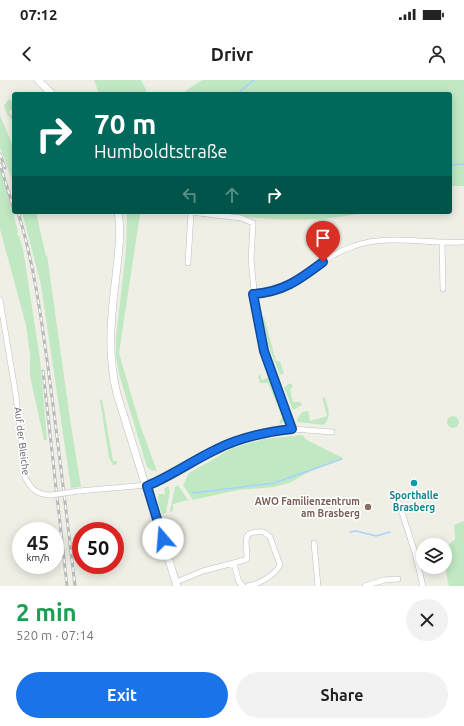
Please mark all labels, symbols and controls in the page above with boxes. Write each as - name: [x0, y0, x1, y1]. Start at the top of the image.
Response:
- text: 07:12: [20, 6, 58, 23]
- icon: back: [16, 43, 38, 65]
- icon: person: [426, 43, 448, 65]
- text: Drivr: [211, 44, 253, 64]
- icon: right: [28, 108, 80, 160]
- text: 70 m: [94, 108, 156, 139]
- text: Humboldtstraße: [94, 141, 227, 161]
- icon: left: [179, 184, 201, 206]
- icon: ahead: [221, 184, 243, 206]
- icon: right: [263, 184, 285, 206]
- pin: [306, 221, 340, 262]
- icon: arrive: [312, 227, 334, 249]
- street label: Auf der Bleiche: [12, 406, 32, 476]
- marker: Sporthalle Brasberg: [409, 478, 419, 488]
- place label: Sporthalle Brasberg: [389, 490, 439, 513]
- place label: AWO Familienzentrum am Brasberg: [255, 496, 360, 519]
- marker: AWO Familienzentrum am Brasberg: [363, 502, 373, 512]
- position arrow: [142, 518, 184, 560]
- speed limit sign: 50: [72, 522, 124, 574]
- text: 45: [27, 531, 49, 554]
- map controls: [416, 538, 452, 574]
- button: layers: [416, 538, 452, 574]
- text: km/h: [26, 552, 50, 563]
- text: 2 min: [16, 599, 77, 626]
- button: close: [406, 599, 448, 641]
- text: 520 m · 07:14: [16, 628, 94, 642]
- button: Exit: [16, 672, 228, 718]
- button: Share: [236, 672, 448, 718]

